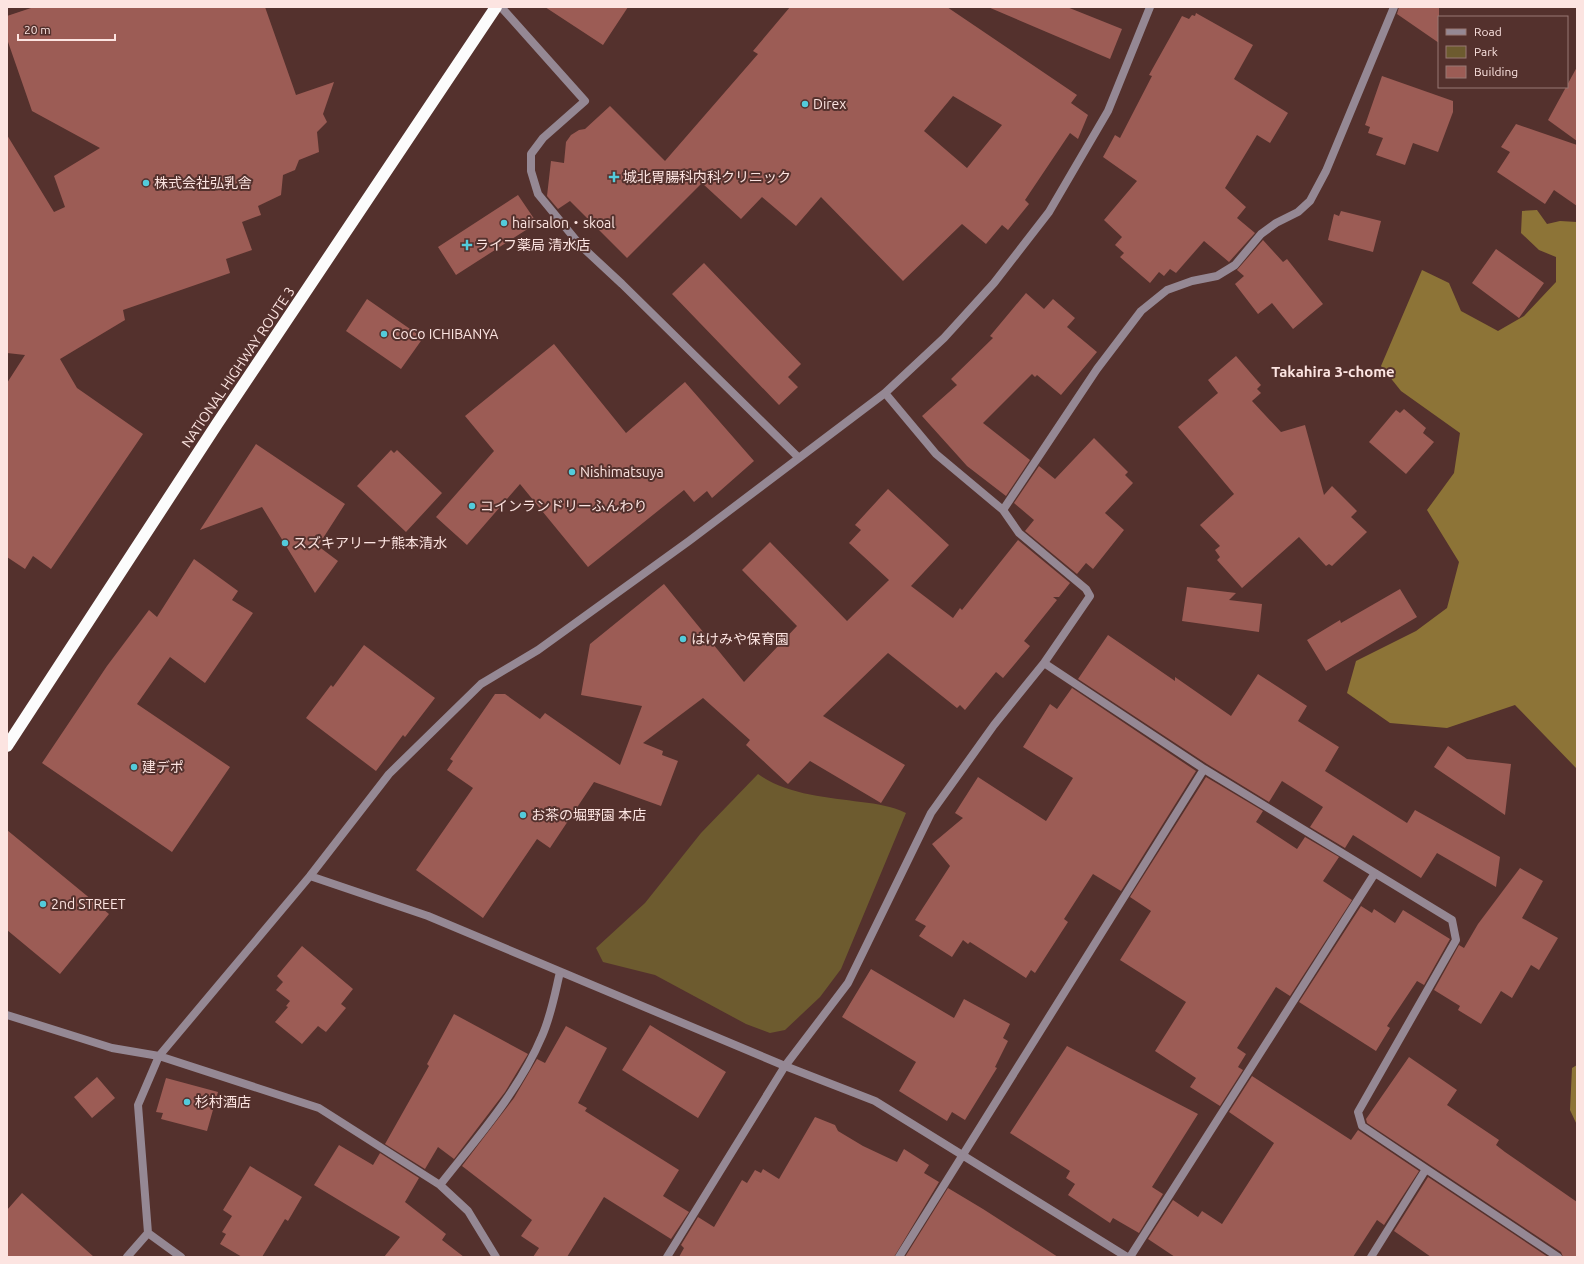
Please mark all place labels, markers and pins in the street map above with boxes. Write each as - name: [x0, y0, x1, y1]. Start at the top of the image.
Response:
- place label: Direx: [813, 96, 846, 112]
- marker: Direx: [800, 99, 810, 109]
- place label: 城北胃腸科内科クリニック: [623, 169, 791, 185]
- marker: 城北胃腸科内科クリニック: [608, 171, 620, 183]
- place label: 株式会社弘乳舎: [154, 175, 252, 191]
- marker: 株式会社弘乳舎: [141, 178, 151, 188]
- place label: hairsalon・skoal: [512, 215, 615, 231]
- marker: hairsalon・skoal: [499, 218, 509, 228]
- place label: ライフ薬局 清水店: [475, 237, 590, 253]
- marker: ライフ薬局 清水店: [462, 240, 472, 250]
- place label: CoCo ICHIBANYA: [392, 326, 498, 342]
- marker: CoCo ICHIBANYA: [379, 329, 389, 339]
- place label: Nishimatsuya: [580, 464, 664, 480]
- marker: Nishimatsuya: [567, 467, 577, 477]
- place label: コインランドリーふんわり: [480, 498, 647, 514]
- marker: コインランドリーふんわり: [467, 501, 477, 511]
- place label: スズキアリーナ熊本清水: [293, 535, 447, 551]
- marker: スズキアリーナ熊本清水: [280, 538, 290, 548]
- place label: はけみや保育園: [691, 631, 789, 647]
- marker: はけみや保育園: [678, 634, 688, 644]
- place label: 建デポ: [142, 759, 184, 775]
- marker: 建デポ: [129, 762, 139, 772]
- place label: お茶の堀野園 本店: [531, 807, 646, 823]
- marker: お茶の堀野園 本店: [518, 810, 528, 820]
- place label: 2nd STREET: [51, 896, 126, 912]
- marker: 2nd STREET: [38, 899, 48, 909]
- place label: 杉村酒店: [195, 1094, 251, 1110]
- marker: 杉村酒店: [182, 1097, 192, 1107]

